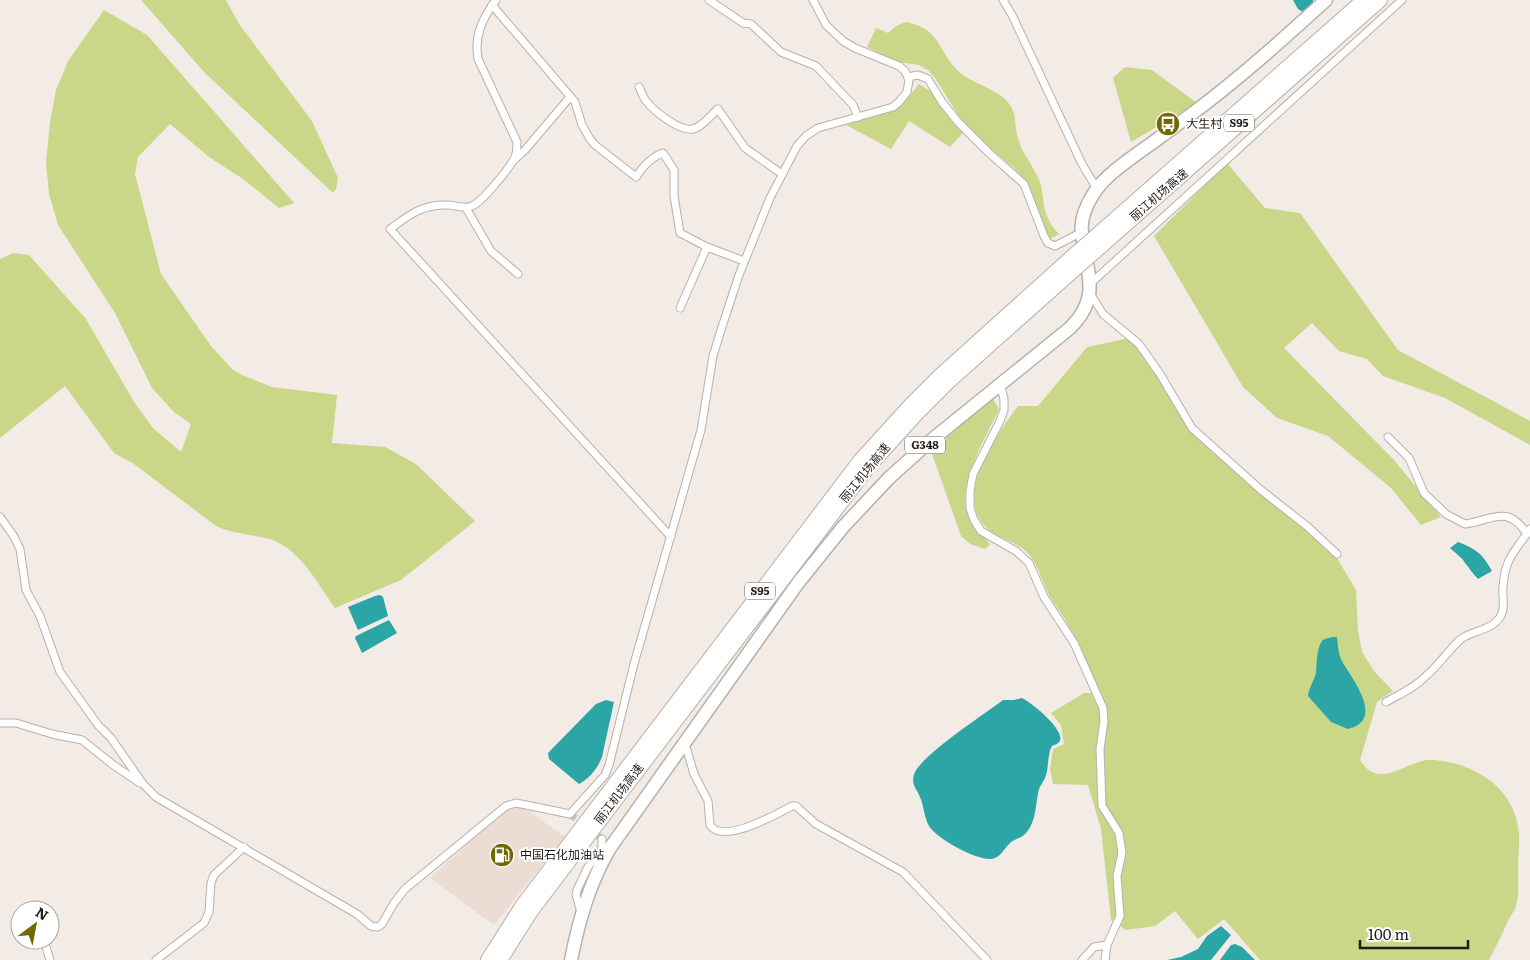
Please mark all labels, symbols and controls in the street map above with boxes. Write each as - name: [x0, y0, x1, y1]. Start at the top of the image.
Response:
- bus stop icon: 大生村: [1155, 111, 1181, 137]
- place label: 大生村: [1186, 114, 1223, 132]
- road number: S95: [1224, 115, 1254, 132]
- street label: 丽江机场高速: [1125, 164, 1191, 225]
- road number: G348: [905, 436, 945, 454]
- street label: 丽江机场高速: [835, 439, 894, 506]
- road number: S95: [745, 582, 775, 600]
- street label: 丽江机场高速: [589, 759, 647, 828]
- fuel station icon: 中国石化加油站: [489, 842, 515, 868]
- place label: 中国石化加油站: [520, 845, 604, 863]
- north arrow: [10, 900, 60, 950]
- text: N: [32, 902, 53, 925]
- scale bar: [1360, 918, 1468, 950]
- text: 100 m: [1368, 922, 1409, 945]

